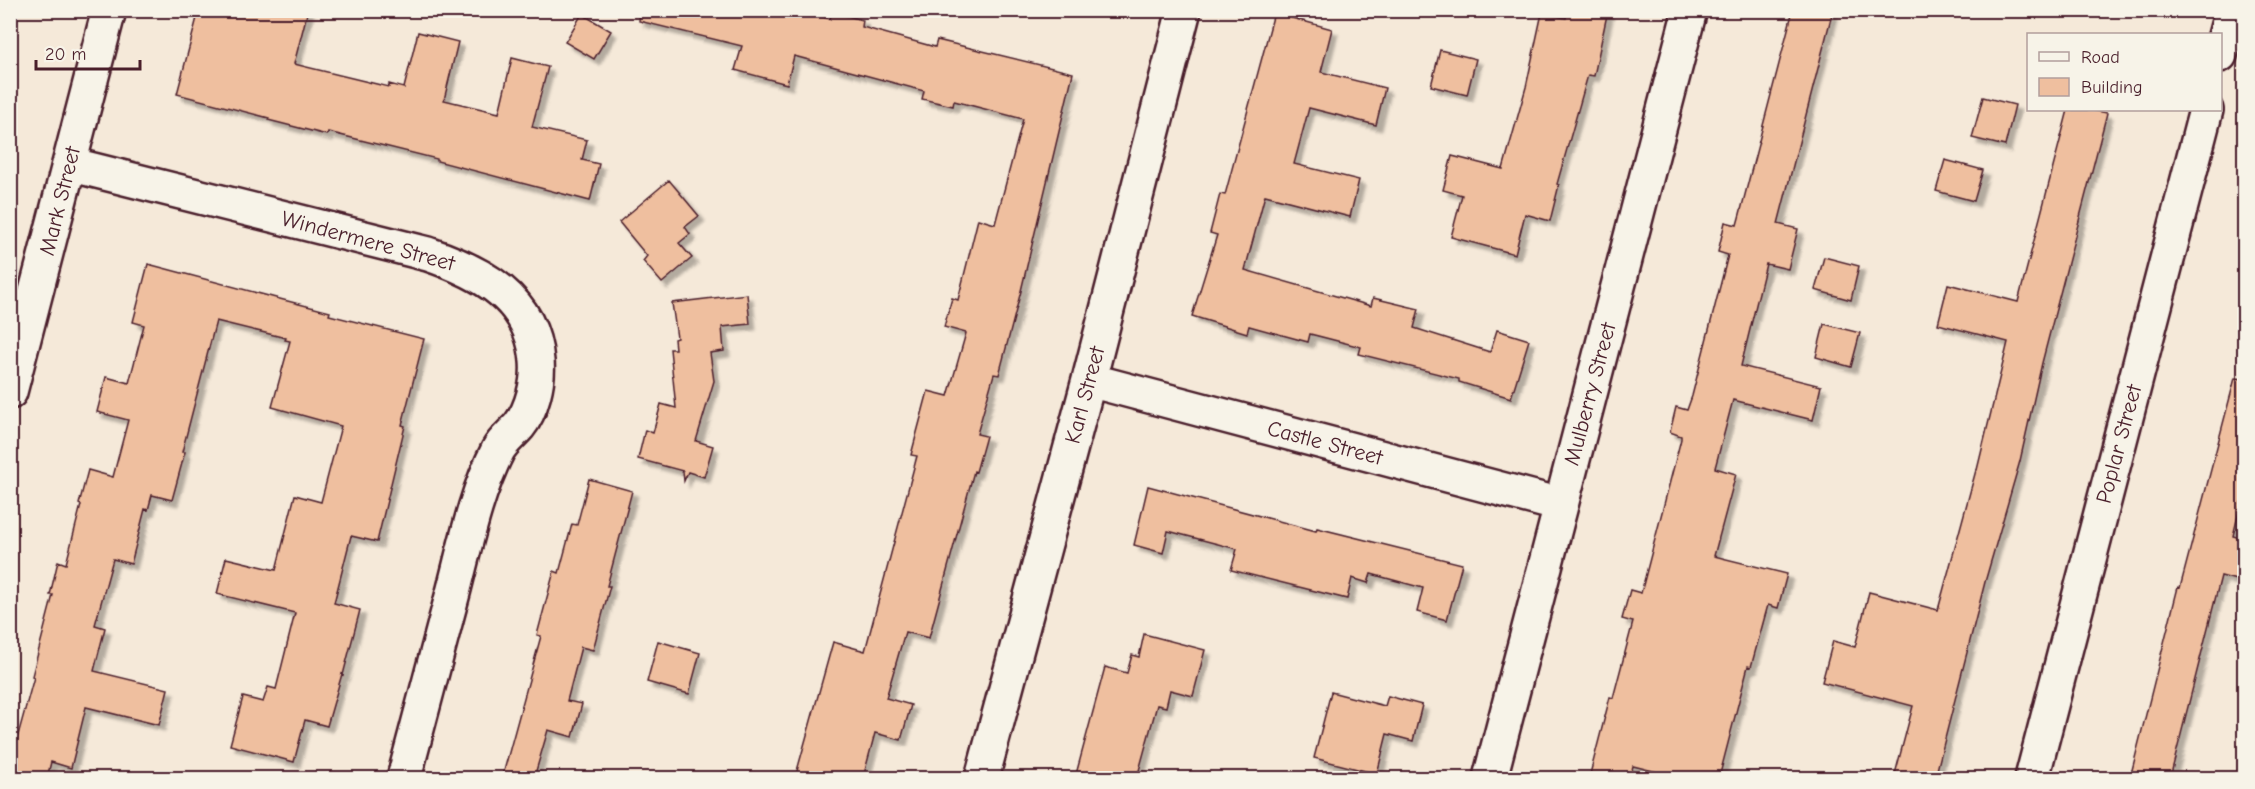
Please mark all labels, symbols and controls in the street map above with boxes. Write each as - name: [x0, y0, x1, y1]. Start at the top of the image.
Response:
- scale bar: [36, 33, 140, 71]
- legend: [2027, 33, 2222, 111]
- text: 20 m: [45, 44, 86, 65]
- text: Road: [2081, 47, 2120, 68]
- text: Building: [2081, 77, 2143, 98]
- street label: Mark Street: [34, 143, 86, 258]
- street label: Windermere Street: [278, 205, 458, 277]
- street label: Mulberry Street: [1558, 319, 1622, 468]
- street label: Karl Street: [1060, 343, 1111, 447]
- street label: Poplar Street: [2091, 381, 2148, 506]
- street label: Castle Street: [1264, 415, 1386, 471]

